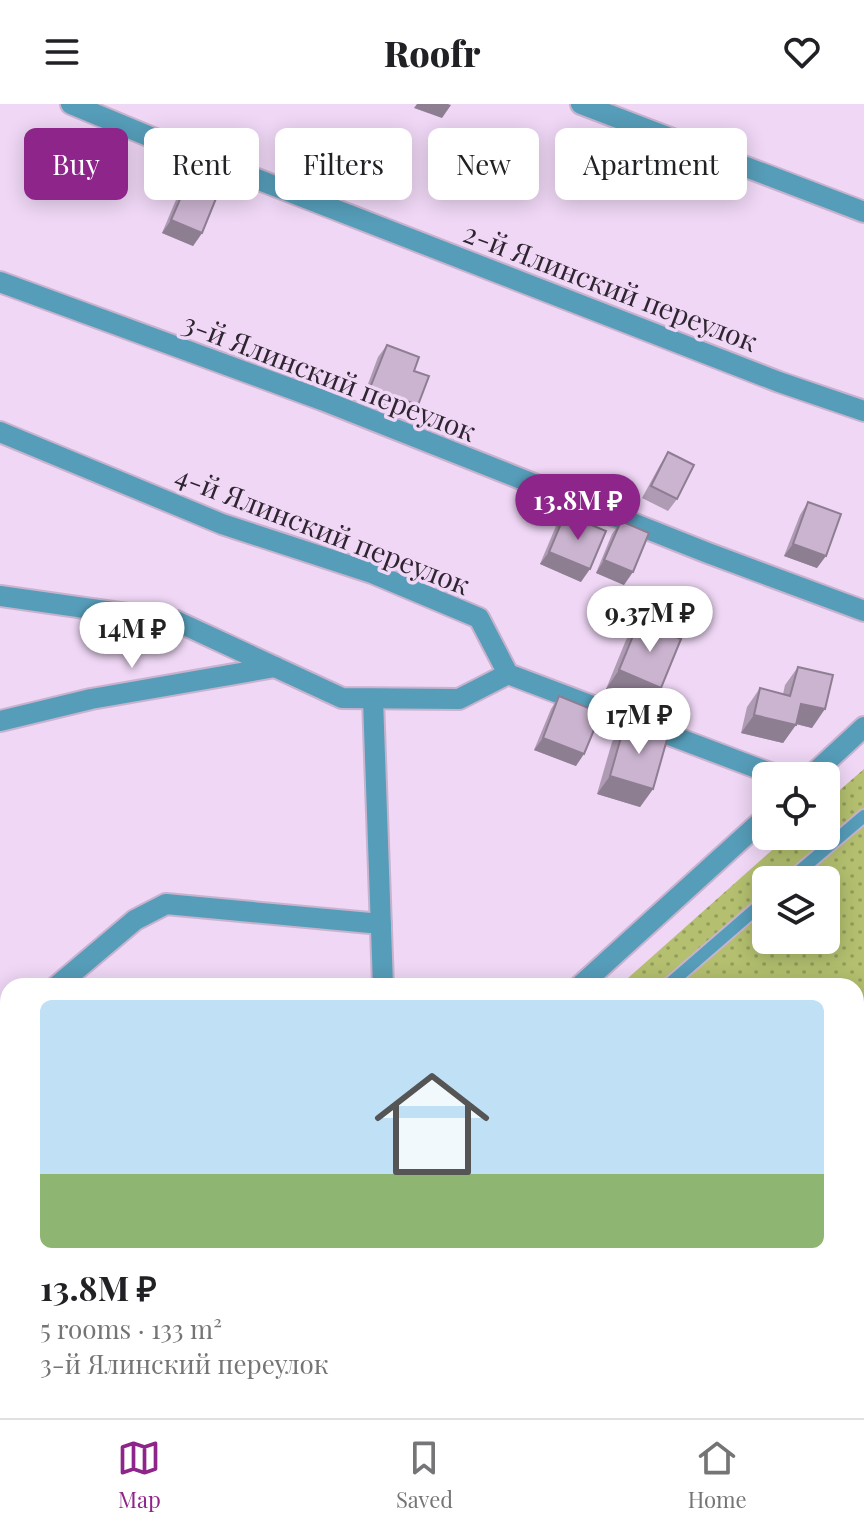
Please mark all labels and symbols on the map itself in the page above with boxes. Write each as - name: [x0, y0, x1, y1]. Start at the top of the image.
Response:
- street label: 2-й Ялинский переулок: [459, 213, 763, 359]
- street label: 3-й Ялинский переулок: [178, 303, 482, 449]
- street label: 4-й Ялинский переулок: [171, 456, 475, 602]
- pin: 13.8M ₽: [504, 474, 652, 542]
- pin: 9.37M ₽: [576, 586, 724, 654]
- pin: 14M ₽: [76, 602, 188, 670]
- pin: 17M ₽: [583, 688, 695, 756]

